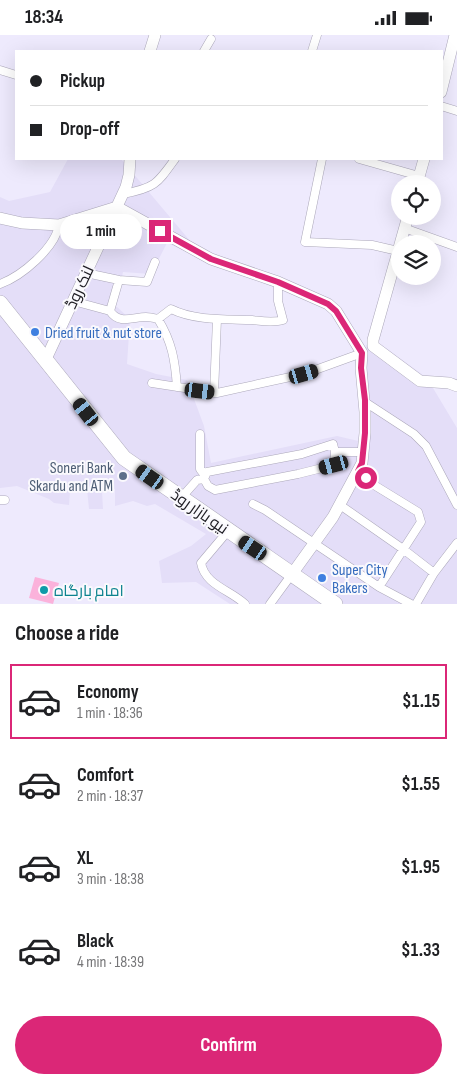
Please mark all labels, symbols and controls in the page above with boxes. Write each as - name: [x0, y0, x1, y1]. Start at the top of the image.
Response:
- text: 18:34: [25, 6, 63, 29]
- text: Pickup: [60, 70, 105, 93]
- text: Drop-off: [60, 118, 120, 141]
- map controls: [391, 175, 441, 285]
- button: locate: [391, 175, 441, 225]
- callout: 1 min: [60, 213, 142, 249]
- route end: [149, 220, 171, 242]
- text: 1 min: [86, 222, 116, 241]
- button: layers: [391, 235, 441, 285]
- street label: لنک روڈ: [62, 263, 99, 312]
- place label: Dried fruit & nut store: [45, 324, 162, 343]
- marker: Dried fruit & nut store: [29, 326, 41, 338]
- car: [287, 363, 320, 385]
- car: [184, 382, 215, 400]
- car: [70, 396, 101, 428]
- car: [317, 454, 350, 476]
- place label: Soneri Bank Skardu and ATM: [29, 459, 113, 496]
- car: [133, 462, 166, 492]
- route start: [355, 467, 377, 489]
- marker: Soneri Bank Skardu and ATM: [117, 470, 129, 482]
- street label: نیو بازار روڈ: [167, 486, 231, 539]
- car: [236, 533, 269, 563]
- place label: Super City Bakers: [332, 561, 388, 598]
- marker: Super City Bakers: [316, 572, 328, 584]
- place label: امام بارگاہ: [54, 582, 124, 602]
- marker: امام بارگاہ: [38, 584, 50, 596]
- text: Choose a ride: [15, 620, 119, 647]
- icon: car: [17, 679, 62, 724]
- text: Economy: [77, 681, 139, 704]
- text: $1.15: [402, 690, 440, 713]
- text: 1 min · 18:36: [77, 704, 143, 723]
- icon: car: [17, 762, 62, 807]
- text: Comfort: [77, 764, 134, 787]
- text: $1.55: [401, 773, 440, 796]
- text: 2 min · 18:37: [77, 787, 143, 806]
- icon: car: [17, 845, 62, 890]
- text: XL: [77, 847, 93, 870]
- text: $1.95: [401, 856, 440, 879]
- text: 3 min · 18:38: [77, 870, 144, 889]
- icon: car: [17, 928, 62, 973]
- text: Black: [77, 930, 114, 953]
- text: $1.33: [401, 939, 440, 962]
- text: 4 min · 18:39: [77, 953, 144, 972]
- button: Confirm: [15, 1016, 442, 1074]

